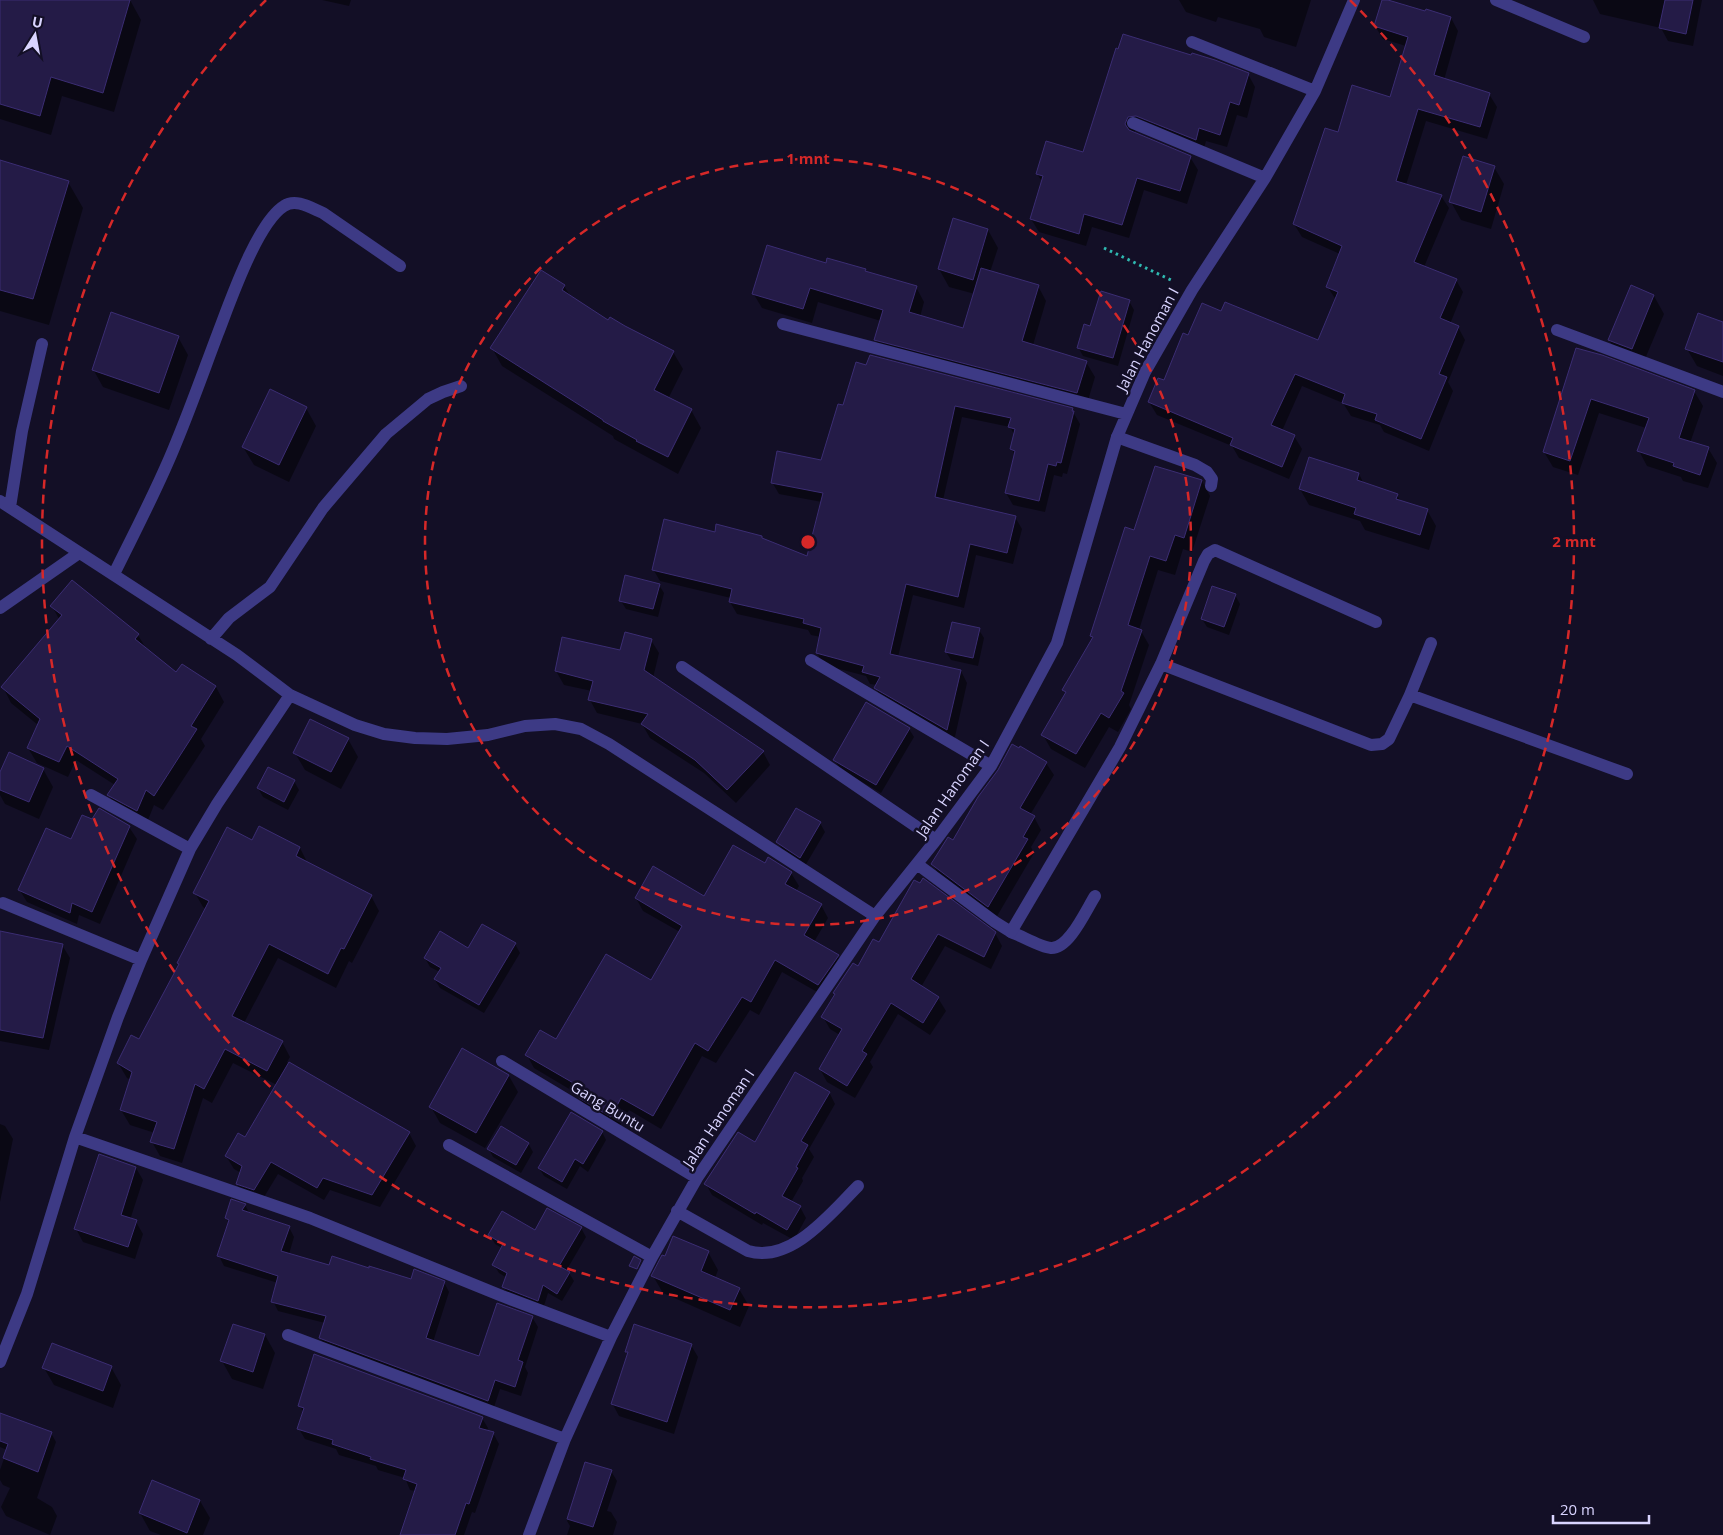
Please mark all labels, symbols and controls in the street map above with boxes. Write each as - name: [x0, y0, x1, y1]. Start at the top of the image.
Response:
- north arrow: [10, 10, 60, 60]
- text: U: [31, 11, 45, 32]
- text: 1 mnt: [786, 148, 830, 168]
- street label: Jalan Hanoman I: [1110, 284, 1183, 396]
- text: 2 mnt: [1552, 531, 1596, 551]
- centre of rings: [799, 533, 817, 551]
- street label: Jalan Hanoman I: [910, 735, 993, 842]
- street label: Jalan Hanoman I: [677, 1065, 758, 1173]
- street label: Gang Buntu: [567, 1076, 649, 1136]
- scale bar: [1553, 1492, 1649, 1524]
- text: 20 m: [1560, 1499, 1595, 1519]

